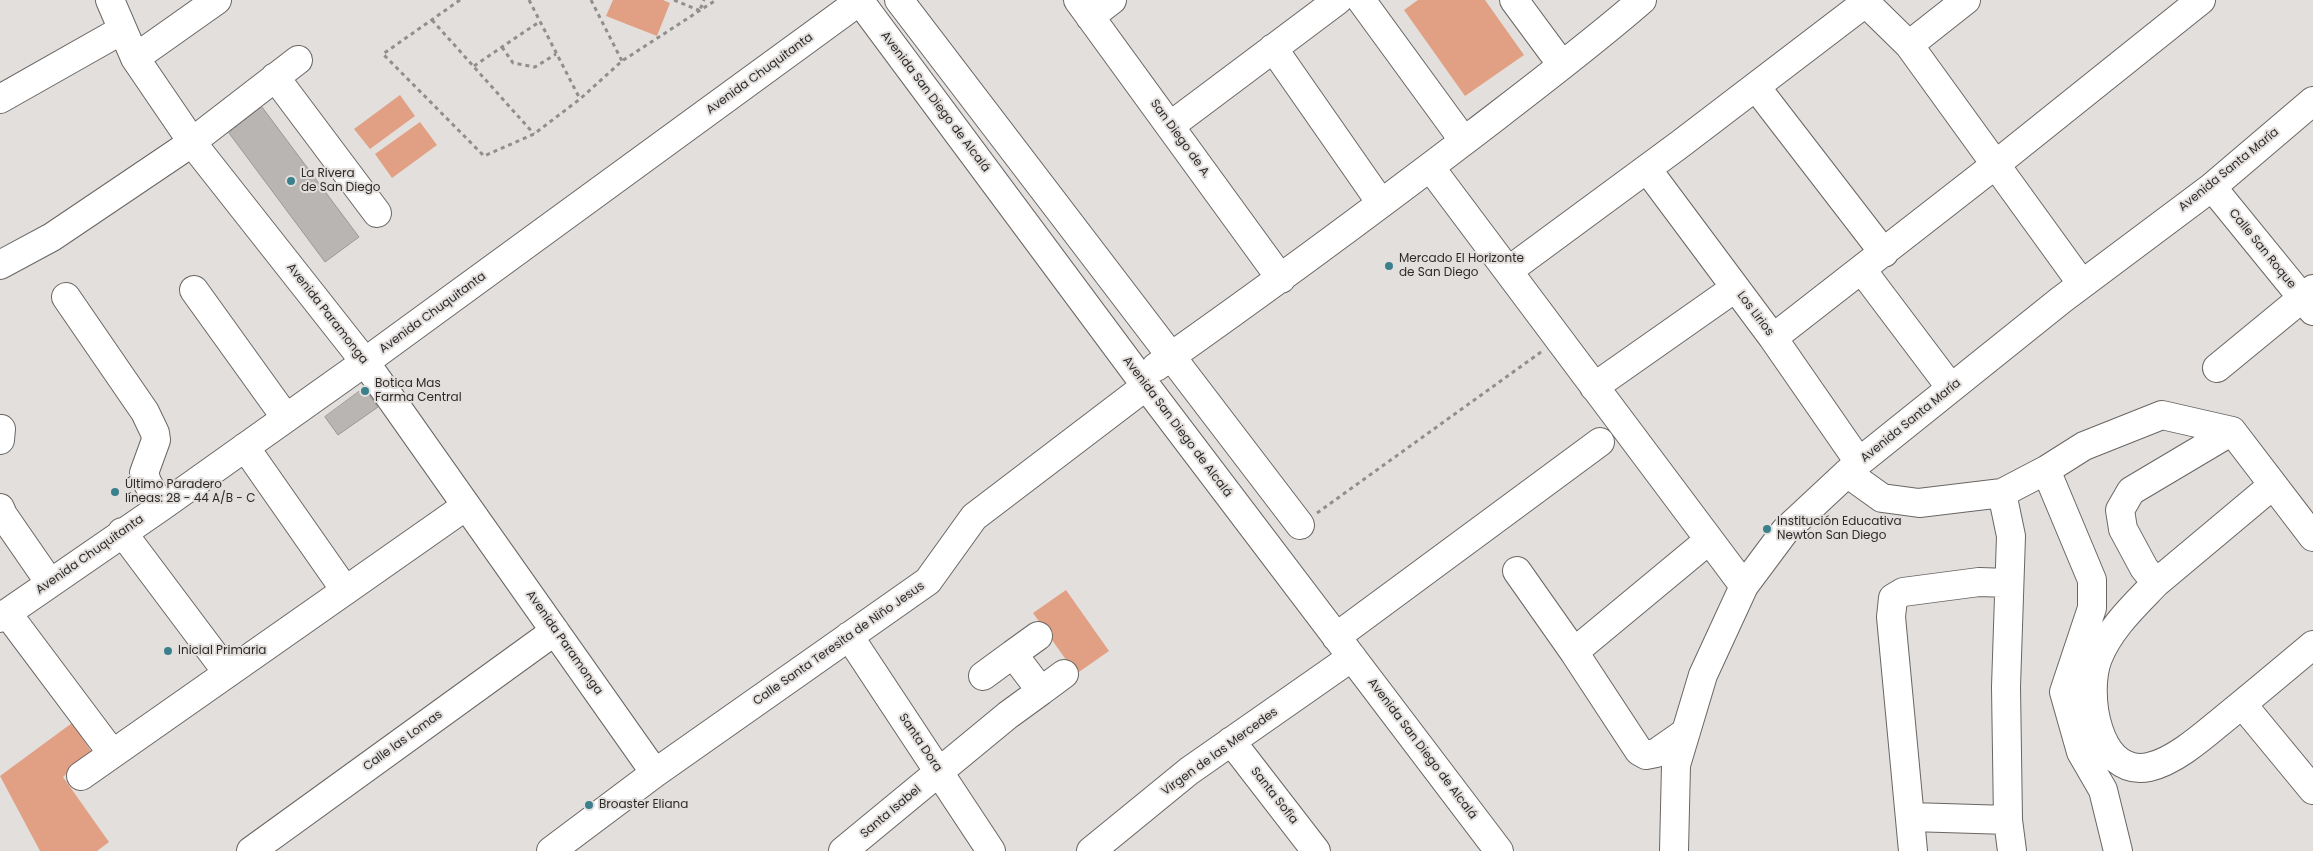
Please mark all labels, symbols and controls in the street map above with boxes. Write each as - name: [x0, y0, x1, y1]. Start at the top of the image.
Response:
- street label: Avenida San Diego de Alcalá: [877, 29, 993, 175]
- street label: Avenida Chuquitanta: [704, 30, 816, 118]
- street label: San Diego de A.: [1147, 97, 1213, 181]
- street label: Avenida Santa María: [2176, 125, 2282, 215]
- place label: La Rivera de San Diego: [301, 167, 380, 195]
- marker: La Rivera de San Diego: [285, 175, 297, 187]
- street label: Calle San Roque: [2226, 206, 2298, 292]
- place label: Mercado El Horizonte de San Diego: [1399, 252, 1524, 280]
- marker: Mercado El Horizonte de San Diego: [1383, 260, 1395, 272]
- street label: Avenida Paramonga: [283, 261, 371, 367]
- street label: Avenida Chuquitanta: [377, 269, 489, 357]
- street label: Los Lirios: [1734, 289, 1776, 339]
- street label: Avenida San Diego de Alcalá: [1119, 354, 1235, 500]
- street label: Avenida Santa María: [1858, 376, 1964, 466]
- place label: Botica Mas Farma Central: [375, 377, 462, 405]
- marker: Botica Mas Farma Central: [359, 385, 371, 397]
- place label: Último Paradero líneas: 28 - 44 A/B - C: [125, 478, 255, 506]
- marker: Último Paradero líneas: 28 - 44 A/B - C: [109, 486, 121, 498]
- street label: Avenida Chuquitanta: [33, 512, 147, 598]
- place label: Institución Educativa Newton San Diego: [1777, 515, 1902, 543]
- marker: Institución Educativa Newton San Diego: [1761, 523, 1773, 535]
- street label: Calle Santa Teresita de Niño Jesus: [751, 579, 927, 709]
- street label: Avenida Paramonga: [523, 588, 605, 698]
- place label: Inicial Primaria: [178, 644, 266, 658]
- marker: Inicial Primaria: [162, 645, 174, 657]
- street label: Avenida San Diego de Alcalá: [1364, 676, 1480, 822]
- street label: Virgen de las Mercedes: [1159, 705, 1281, 799]
- street label: Calle las Lomas: [361, 708, 445, 774]
- street label: Santa Dora: [895, 711, 945, 775]
- street label: Santa Sofia: [1247, 765, 1301, 827]
- street label: Santa Isabel: [858, 783, 924, 841]
- place label: Broaster Eliana: [599, 798, 688, 812]
- marker: Broaster Eliana: [583, 799, 595, 811]

